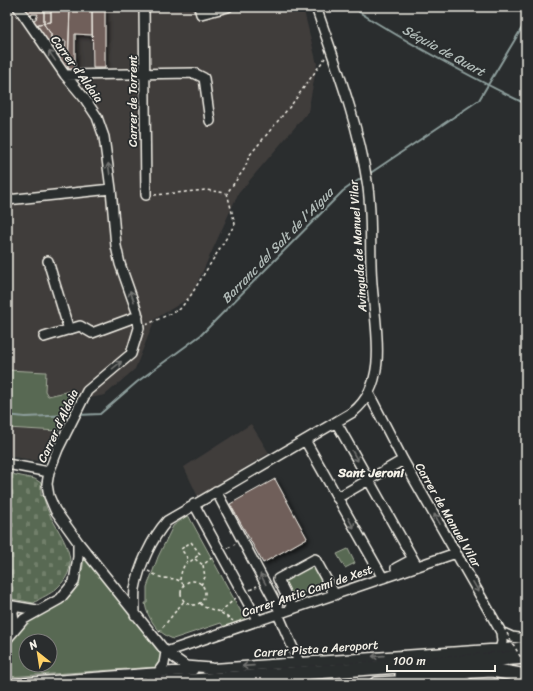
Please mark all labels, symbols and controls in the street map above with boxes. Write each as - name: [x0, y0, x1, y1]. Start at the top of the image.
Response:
- water label: Séquia de Quart: [398, 18, 490, 83]
- street label: Carrer d’Aldaia: [45, 30, 109, 108]
- one-way arrow: [48, 51, 56, 62]
- street label: Carrer de Torrent: [122, 55, 144, 147]
- one-way arrow: [105, 163, 113, 176]
- street label: Avinguda de Manuel Vilar: [342, 178, 374, 314]
- water label: Barranc del Salt de l'Aigua: [216, 181, 340, 309]
- one-way arrow: [127, 291, 135, 303]
- one-way arrow: [111, 361, 122, 370]
- street label: Carrer d’Aldaia: [31, 385, 85, 467]
- one-way arrow: [352, 450, 360, 462]
- street label: Carrer de Manuel Vilar: [409, 458, 488, 573]
- district label: Sant Jeroni: [337, 461, 405, 484]
- one-way arrow: [432, 513, 440, 525]
- one-way arrow: [348, 517, 356, 529]
- street label: Carrer Antic Camí de Xest: [239, 558, 375, 624]
- one-way arrow: [259, 573, 266, 585]
- one-way arrow: [472, 581, 480, 593]
- north arrow: [18, 633, 58, 673]
- text: N: [24, 634, 42, 655]
- street label: Carrer Pista a Aeroport: [253, 634, 379, 664]
- scale bar: [387, 647, 495, 673]
- text: 100 m: [393, 650, 426, 672]
- one-way arrow: [372, 653, 385, 660]
- one-way arrow: [242, 662, 255, 669]

